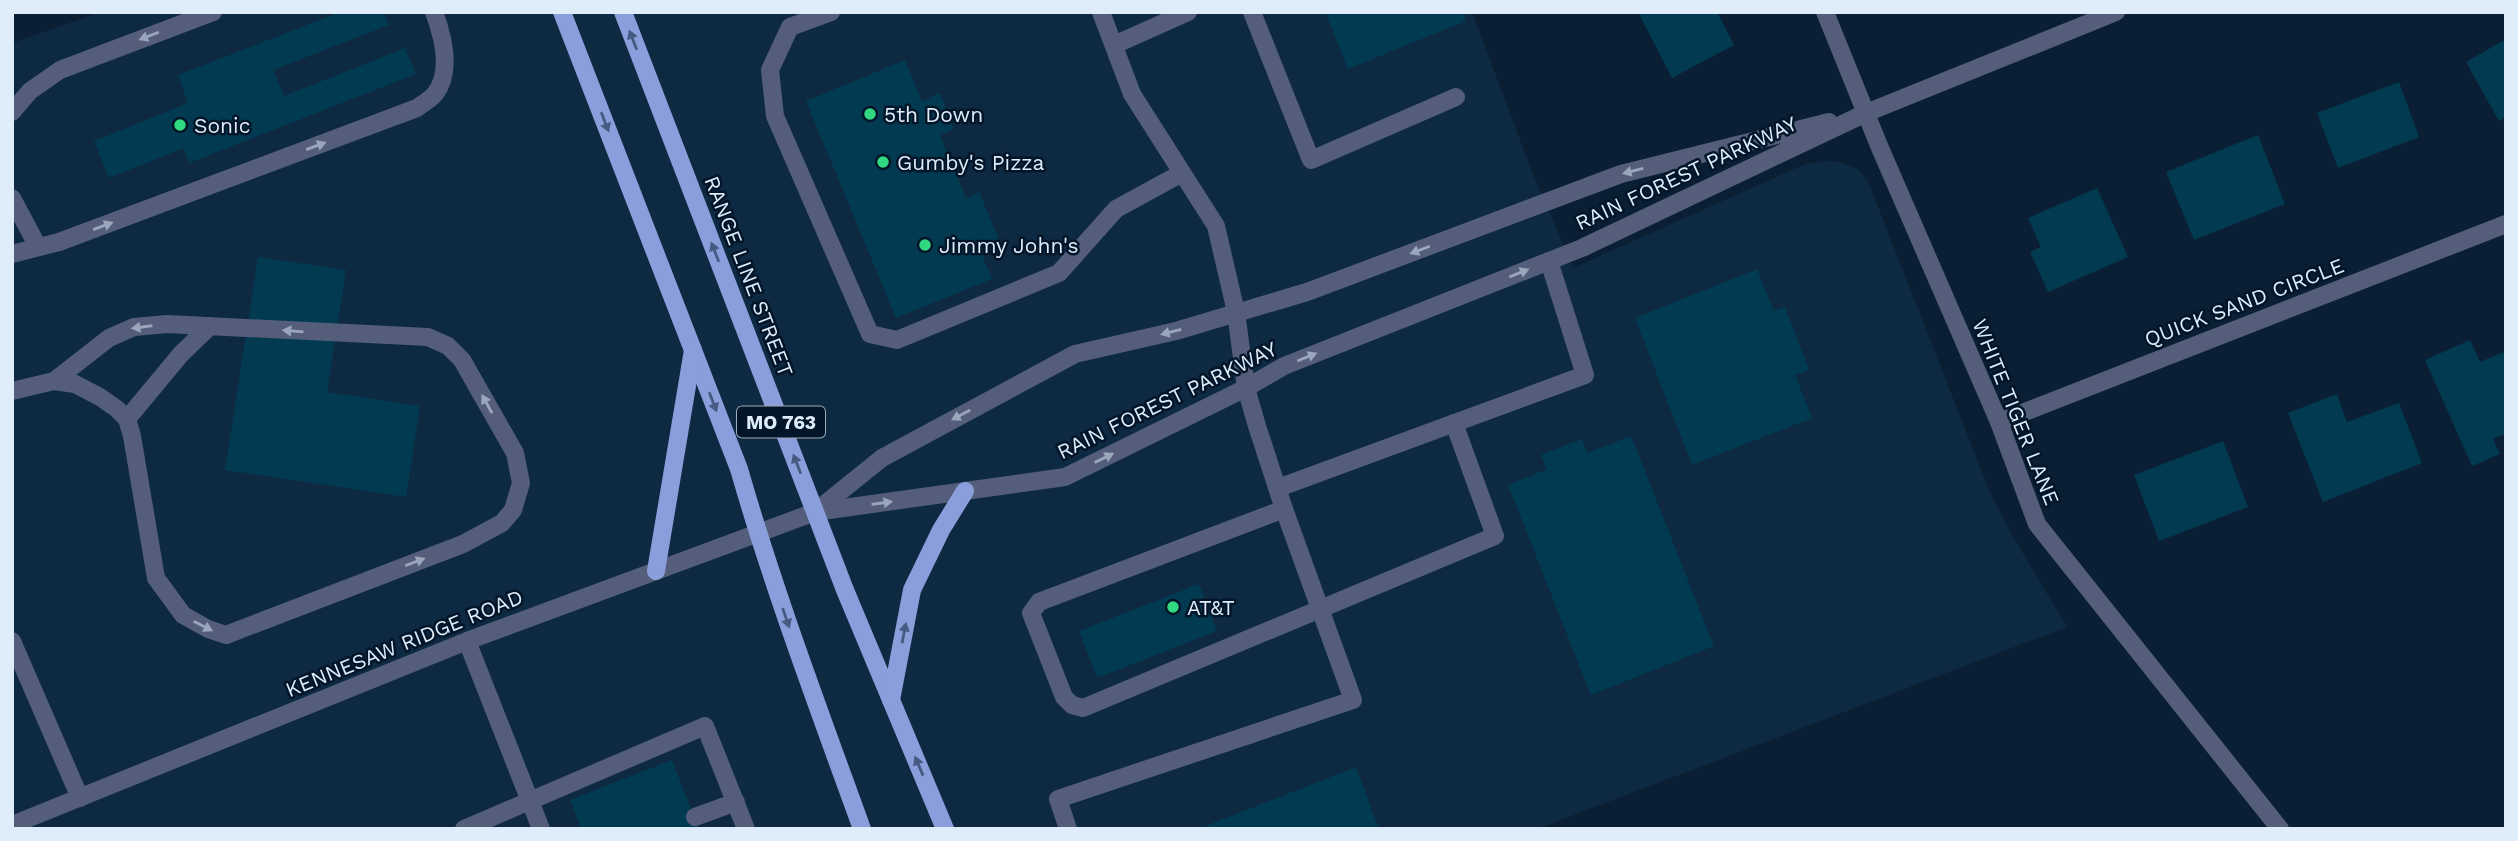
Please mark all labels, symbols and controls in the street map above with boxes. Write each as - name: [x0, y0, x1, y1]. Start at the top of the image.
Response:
- one-way arrow: [628, 29, 639, 50]
- one-way arrow: [139, 31, 160, 42]
- place label: 5th Down: [884, 102, 983, 127]
- marker: 5th Down: [862, 106, 878, 122]
- one-way arrow: [599, 111, 610, 132]
- street label: RAIN FOREST PARKWAY: [1571, 111, 1801, 235]
- place label: Sonic: [194, 113, 250, 138]
- marker: Sonic: [172, 117, 188, 133]
- one-way arrow: [305, 140, 326, 151]
- place label: Gumby's Pizza: [897, 150, 1045, 175]
- marker: Gumby's Pizza: [875, 154, 891, 170]
- one-way arrow: [1622, 166, 1644, 177]
- street label: RANGE LINE STREET: [699, 172, 799, 380]
- one-way arrow: [92, 220, 113, 231]
- place label: Jimmy John's: [939, 233, 1079, 258]
- marker: Jimmy John's: [917, 237, 933, 253]
- one-way arrow: [709, 241, 720, 262]
- one-way arrow: [1409, 245, 1430, 256]
- street label: QUICK SAND CIRCLE: [2141, 252, 2347, 352]
- one-way arrow: [1508, 268, 1529, 279]
- street label: WHITE TIGER LANE: [1967, 315, 2065, 509]
- one-way arrow: [131, 322, 153, 333]
- one-way arrow: [282, 325, 304, 336]
- one-way arrow: [1160, 327, 1182, 338]
- street label: RAIN FOREST PARKWAY: [1053, 336, 1281, 464]
- one-way arrow: [1297, 352, 1318, 363]
- one-way arrow: [708, 392, 719, 413]
- one-way arrow: [481, 394, 493, 414]
- road number: MO 763: [737, 406, 825, 438]
- one-way arrow: [951, 410, 971, 421]
- one-way arrow: [791, 453, 802, 474]
- one-way arrow: [1094, 453, 1114, 464]
- one-way arrow: [872, 497, 894, 508]
- one-way arrow: [404, 556, 425, 567]
- street label: KENNESAW RIDGE ROAD: [282, 584, 526, 702]
- place label: AT&T: [1187, 595, 1235, 620]
- marker: AT&T: [1165, 599, 1181, 615]
- one-way arrow: [781, 607, 792, 628]
- one-way arrow: [193, 620, 213, 631]
- one-way arrow: [899, 622, 910, 644]
- one-way arrow: [913, 755, 924, 776]

